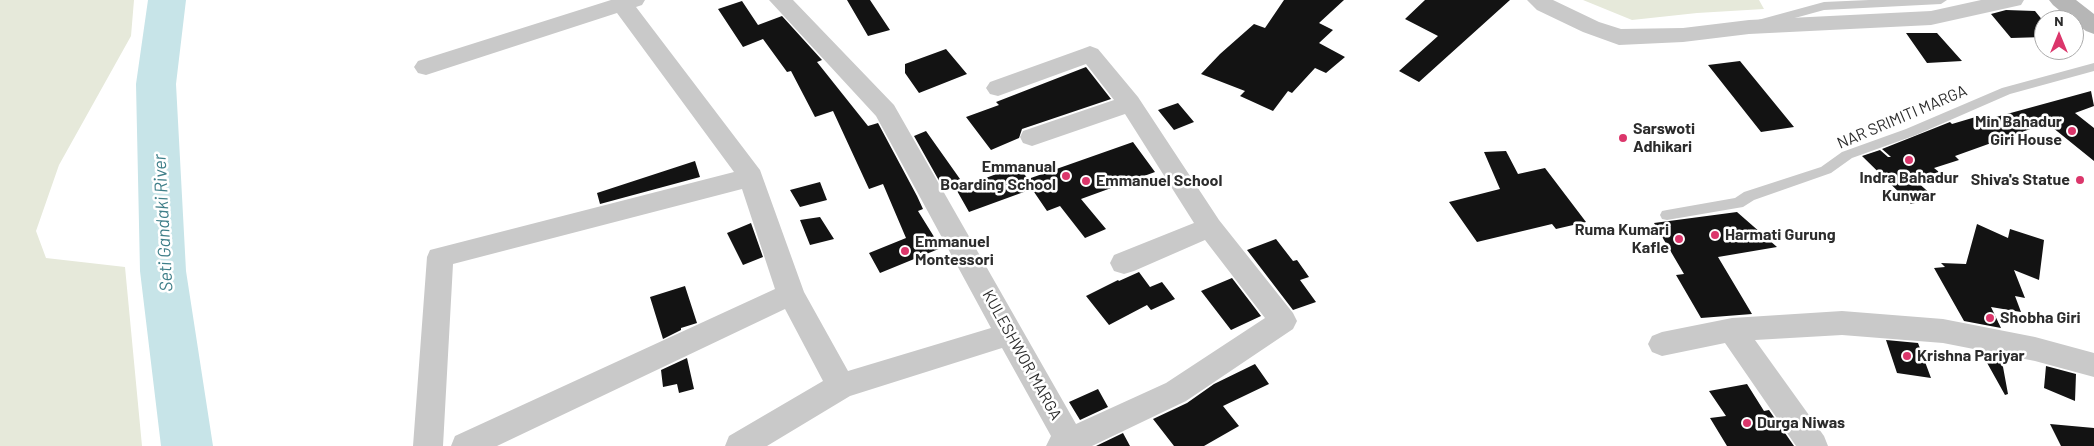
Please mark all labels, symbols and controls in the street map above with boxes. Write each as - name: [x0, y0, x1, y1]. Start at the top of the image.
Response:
- north arrow: [2034, 10, 2084, 60]
- text: N: [2054, 12, 2064, 29]
- street label: NAR SRIMITI MARGA: [1834, 81, 1970, 153]
- place label: Min Bahadur Giri House: [1975, 112, 2062, 150]
- place label: Sarswoti Adhikari: [1633, 119, 1695, 157]
- marker: Min Bahadur Giri House: [2066, 125, 2078, 137]
- marker: Sarswoti Adhikari: [1617, 132, 1629, 144]
- water label: Seti Gandaki River: [149, 154, 177, 292]
- marker: Indra Bahadur Kunwar: [1903, 154, 1915, 166]
- place label: Emmanual Boarding School: [940, 157, 1056, 195]
- place label: Indra Bahadur Kunwar: [1859, 168, 1959, 206]
- marker: Emmanual Boarding School: [1060, 170, 1072, 182]
- place label: Shiva's Statue: [1971, 170, 2070, 190]
- place label: Emmanuel School: [1096, 171, 1222, 191]
- marker: Shiva's Statue: [2074, 174, 2086, 186]
- marker: Emmanuel School: [1080, 175, 1092, 187]
- place label: Ruma Kumari Kafle: [1575, 220, 1669, 258]
- place label: Harmati Gurung: [1725, 225, 1836, 245]
- marker: Harmati Gurung: [1709, 229, 1721, 241]
- place label: Emmanuel Montessori: [915, 232, 994, 270]
- marker: Ruma Kumari Kafle: [1673, 233, 1685, 245]
- marker: Emmanuel Montessori: [899, 245, 911, 257]
- street label: KULESHWOR MARGA: [978, 287, 1066, 423]
- place label: Shobha Giri: [2000, 308, 2081, 328]
- marker: Shobha Giri: [1984, 312, 1996, 324]
- place label: Krishna Pariyar: [1917, 346, 2025, 366]
- marker: Krishna Pariyar: [1901, 350, 1913, 362]
- place label: Durga Niwas: [1757, 413, 1845, 433]
- marker: Durga Niwas: [1741, 417, 1753, 429]

